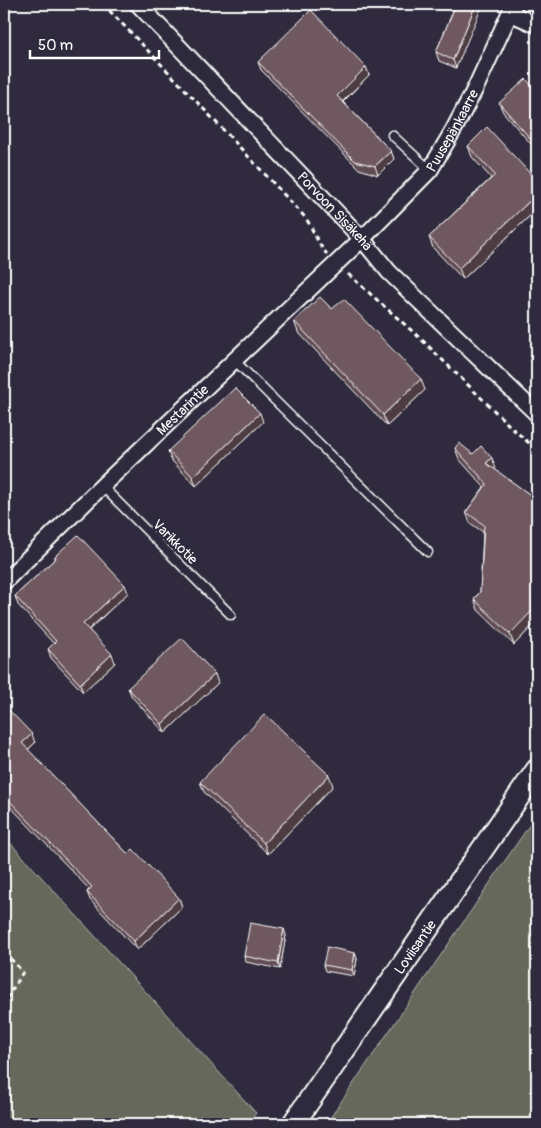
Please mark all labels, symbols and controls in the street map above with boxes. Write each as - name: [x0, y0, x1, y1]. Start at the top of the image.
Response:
- scale bar: [30, 28, 159, 60]
- text: 50 m: [38, 36, 73, 55]
- street label: Puusepänkaarre: [422, 86, 482, 175]
- street label: Porvoon Sisäkehä: [294, 168, 376, 254]
- street label: Mestarintie: [153, 381, 212, 438]
- street label: Varikkotie: [149, 516, 201, 568]
- street label: Loviisantie: [390, 917, 440, 977]

